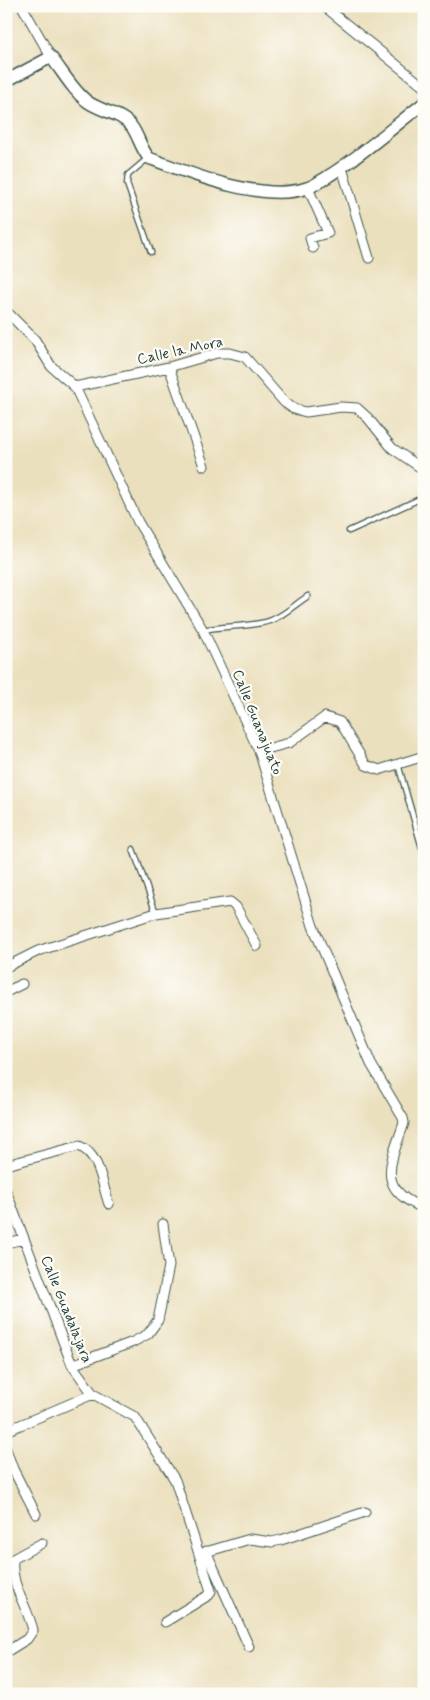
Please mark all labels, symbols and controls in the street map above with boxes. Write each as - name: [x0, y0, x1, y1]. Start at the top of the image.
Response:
- street label: Calle la Mora: [135, 332, 225, 370]
- street label: Calle Guanajuato: [227, 667, 287, 778]
- street label: Calle Guadalajara: [35, 1253, 97, 1366]

